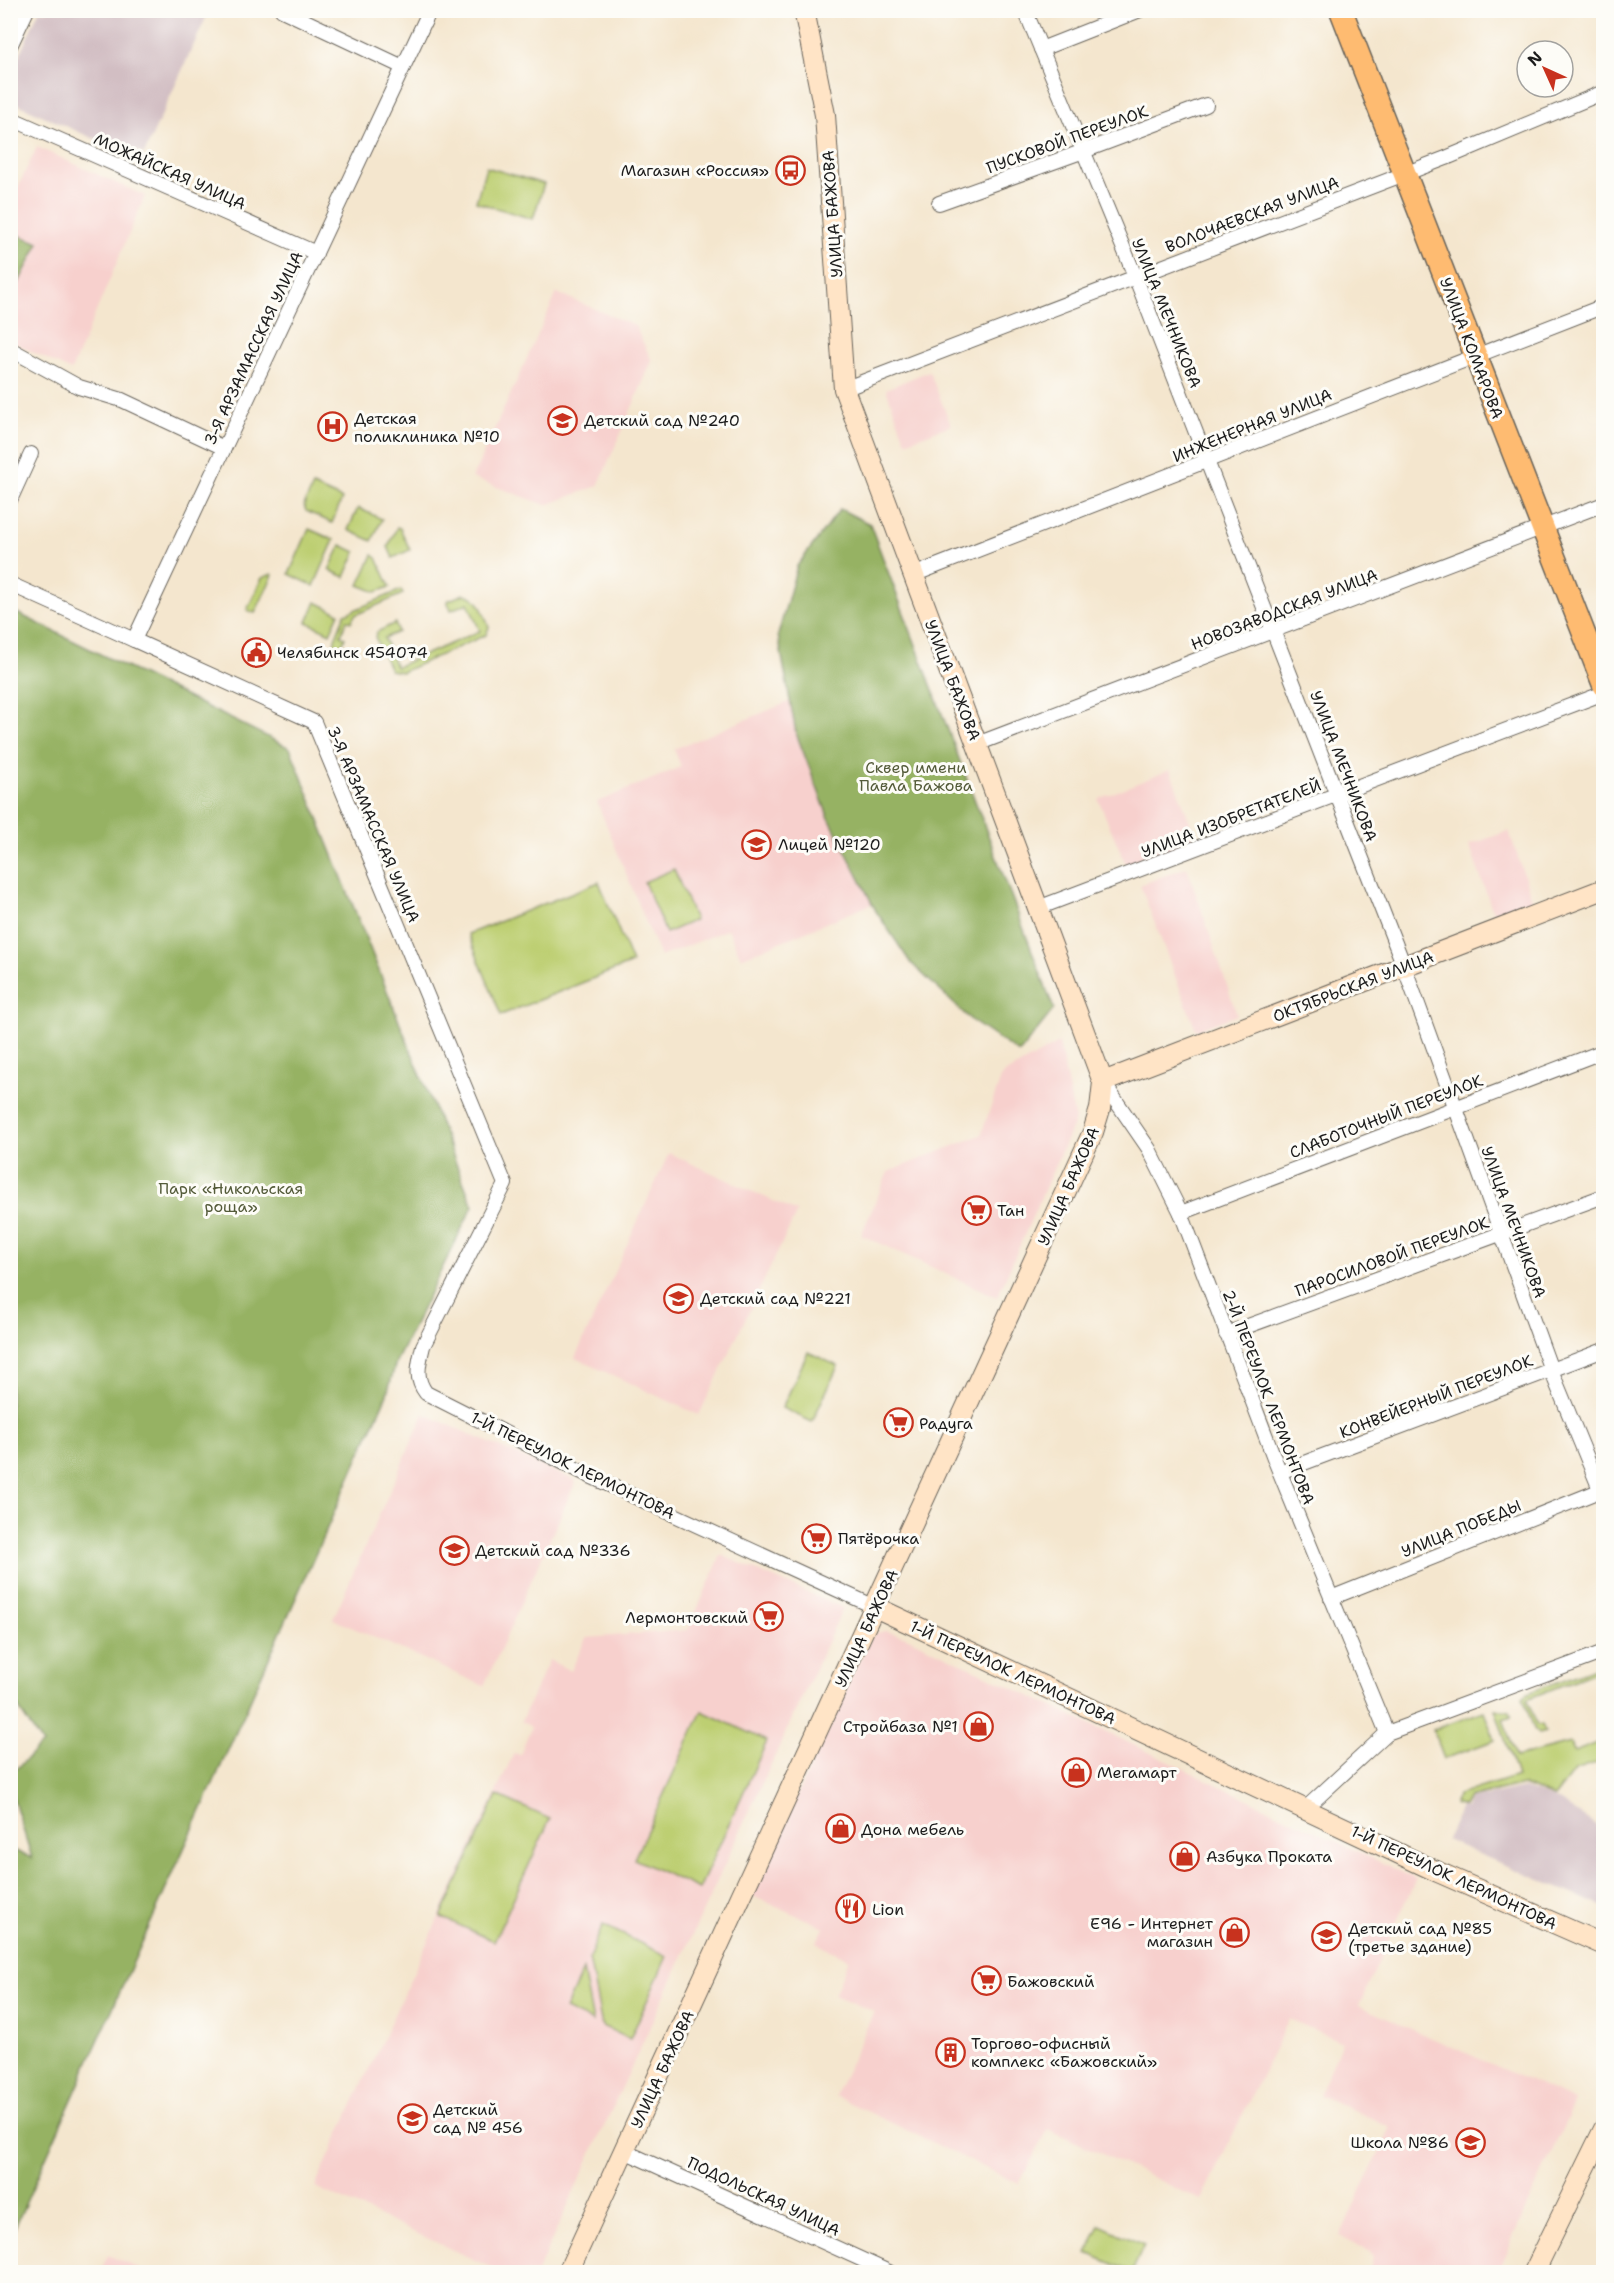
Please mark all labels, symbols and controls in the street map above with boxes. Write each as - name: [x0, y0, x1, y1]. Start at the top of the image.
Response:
- north arrow: [1515, 39, 1575, 99]
- text: N: [1523, 47, 1547, 71]
- street label: ПУСКОВОЙ ПЕРЕУЛОК: [984, 100, 1151, 178]
- street label: МОЖАЙСКАЯ УЛИЦА: [90, 128, 249, 214]
- street label: УЛИЦА БАЖОВА: [818, 150, 847, 278]
- bus stop icon: Магазин «Россия»: [774, 154, 806, 186]
- place label: Магазин «Россия»: [621, 160, 769, 181]
- street label: ВОЛОЧАЕВСКАЯ УЛИЦА: [1162, 172, 1342, 257]
- street label: УЛИЦА МЕЧНИКОВА: [1127, 235, 1206, 391]
- street label: 3-Я АРЗАМАССКАЯ УЛИЦА: [199, 248, 308, 448]
- street label: УЛИЦА КОМАРОВА: [1435, 275, 1508, 422]
- street label: ИНЖЕНЕРНАЯ УЛИЦА: [1170, 384, 1335, 467]
- school or university icon: Детский сад №240: [547, 404, 579, 436]
- place label: Детская поликлиника №10: [354, 408, 500, 447]
- place label: Детский сад №240: [584, 410, 740, 431]
- hospital icon: Детская поликлиника №10: [317, 411, 349, 443]
- street label: НОВОЗАВОДСКАЯ УЛИЦА: [1188, 564, 1381, 655]
- street label: УЛИЦА БАЖОВА: [920, 617, 985, 744]
- public building icon: Челябинск 454074: [240, 636, 272, 668]
- place label: Челябинск 454074: [277, 642, 428, 663]
- street label: УЛИЦА МЕЧНИКОВА: [1305, 688, 1382, 845]
- street label: 3-Я АРЗАМАССКАЯ УЛИЦА: [323, 723, 425, 926]
- park label: Сквер имени Павла Бажова: [859, 757, 973, 796]
- street label: УЛИЦА ИЗОБРЕТАТЕЛЕЙ: [1138, 774, 1324, 862]
- school or university icon: Лицей №120: [741, 828, 773, 860]
- place label: Лицей №120: [778, 834, 881, 855]
- street label: ОКТЯБРЬСКАЯ УЛИЦА: [1270, 946, 1437, 1027]
- street label: СЛАБОТОЧНЫЙ ПЕРЕУЛОК: [1286, 1070, 1487, 1163]
- street label: УЛИЦА БАЖОВА: [1033, 1124, 1104, 1249]
- street label: УЛИЦА МЕЧНИКОВА: [1476, 1143, 1551, 1301]
- park label: Парк «Никольская роща»: [159, 1178, 303, 1217]
- supermarket icon: Тан: [960, 1194, 992, 1226]
- place label: Тан: [997, 1200, 1024, 1221]
- street label: ПАРОСИЛОВОЙ ПЕРЕУЛОК: [1292, 1211, 1493, 1301]
- school or university icon: Детский сад №221: [663, 1282, 695, 1314]
- street label: 2-Й ПЕРЕУЛОК ЛЕРМОНТОВА: [1218, 1287, 1319, 1508]
- place label: Детский сад №221: [700, 1288, 851, 1309]
- street label: КОНВЕЙЕРНЫЙ ПЕРЕУЛОК: [1336, 1350, 1536, 1443]
- street label: 1-Й ПЕРЕУЛОК ЛЕРМОНТОВА: [467, 1407, 678, 1524]
- supermarket icon: Радуга: [882, 1407, 914, 1439]
- place label: Радуга: [919, 1413, 973, 1434]
- street label: УЛИЦА ПОБЕДЫ: [1398, 1495, 1524, 1562]
- supermarket icon: Пятёрочка: [801, 1522, 833, 1554]
- place label: Пятёрочка: [838, 1528, 919, 1549]
- school or university icon: Детский сад №336: [438, 1534, 470, 1566]
- place label: Детский сад №336: [475, 1540, 631, 1561]
- street label: УЛИЦА БАЖОВА: [830, 1566, 903, 1691]
- supermarket icon: Лермонтовский: [753, 1601, 785, 1633]
- place label: Лермонтовский: [625, 1607, 748, 1628]
- street label: 1-Й ПЕРЕУЛОК ЛЕРМОНТОВА: [907, 1616, 1119, 1729]
- shop icon: Стройбаза №1: [963, 1710, 995, 1742]
- place label: Стройбаза №1: [843, 1716, 958, 1737]
- shop icon: Мегамарт: [1060, 1756, 1092, 1788]
- place label: Мегамарт: [1097, 1762, 1178, 1783]
- shop icon: Дона мебель: [824, 1813, 856, 1845]
- place label: Дона мебель: [861, 1819, 964, 1840]
- street label: 1-Й ПЕРЕУЛОК ЛЕРМОНТОВА: [1348, 1821, 1560, 1934]
- shop icon: Азбука Проката: [1169, 1840, 1201, 1872]
- place label: Азбука Проката: [1206, 1846, 1332, 1867]
- restaurant icon: Lion: [835, 1893, 867, 1925]
- place label: Lion: [872, 1899, 904, 1920]
- place label: Е96 - Интернет магазин: [1090, 1913, 1214, 1952]
- shop icon: Е96 - Интернет магазин: [1218, 1916, 1250, 1948]
- place label: Детский сад №85 (третье здание): [1348, 1918, 1492, 1957]
- school or university icon: Детский сад №85 (третье здание): [1311, 1921, 1343, 1953]
- supermarket icon: Бажовский: [970, 1965, 1002, 1997]
- place label: Бажовский: [1007, 1971, 1094, 1992]
- street label: УЛИЦА БАЖОВА: [626, 2007, 699, 2132]
- place label: Торгово-офисный комплекс «Бажовский»: [971, 2033, 1157, 2072]
- building icon: Торгово-офисный комплекс «Бажовский»: [934, 2036, 966, 2068]
- place label: Детский сад № 456: [433, 2099, 523, 2138]
- school or university icon: Детский сад № 456: [396, 2102, 428, 2134]
- school or university icon: Школа №86: [1454, 2126, 1486, 2158]
- place label: Школа №86: [1350, 2132, 1449, 2153]
- street label: ПОДОЛЬСКАЯ УЛИЦА: [684, 2152, 843, 2241]

